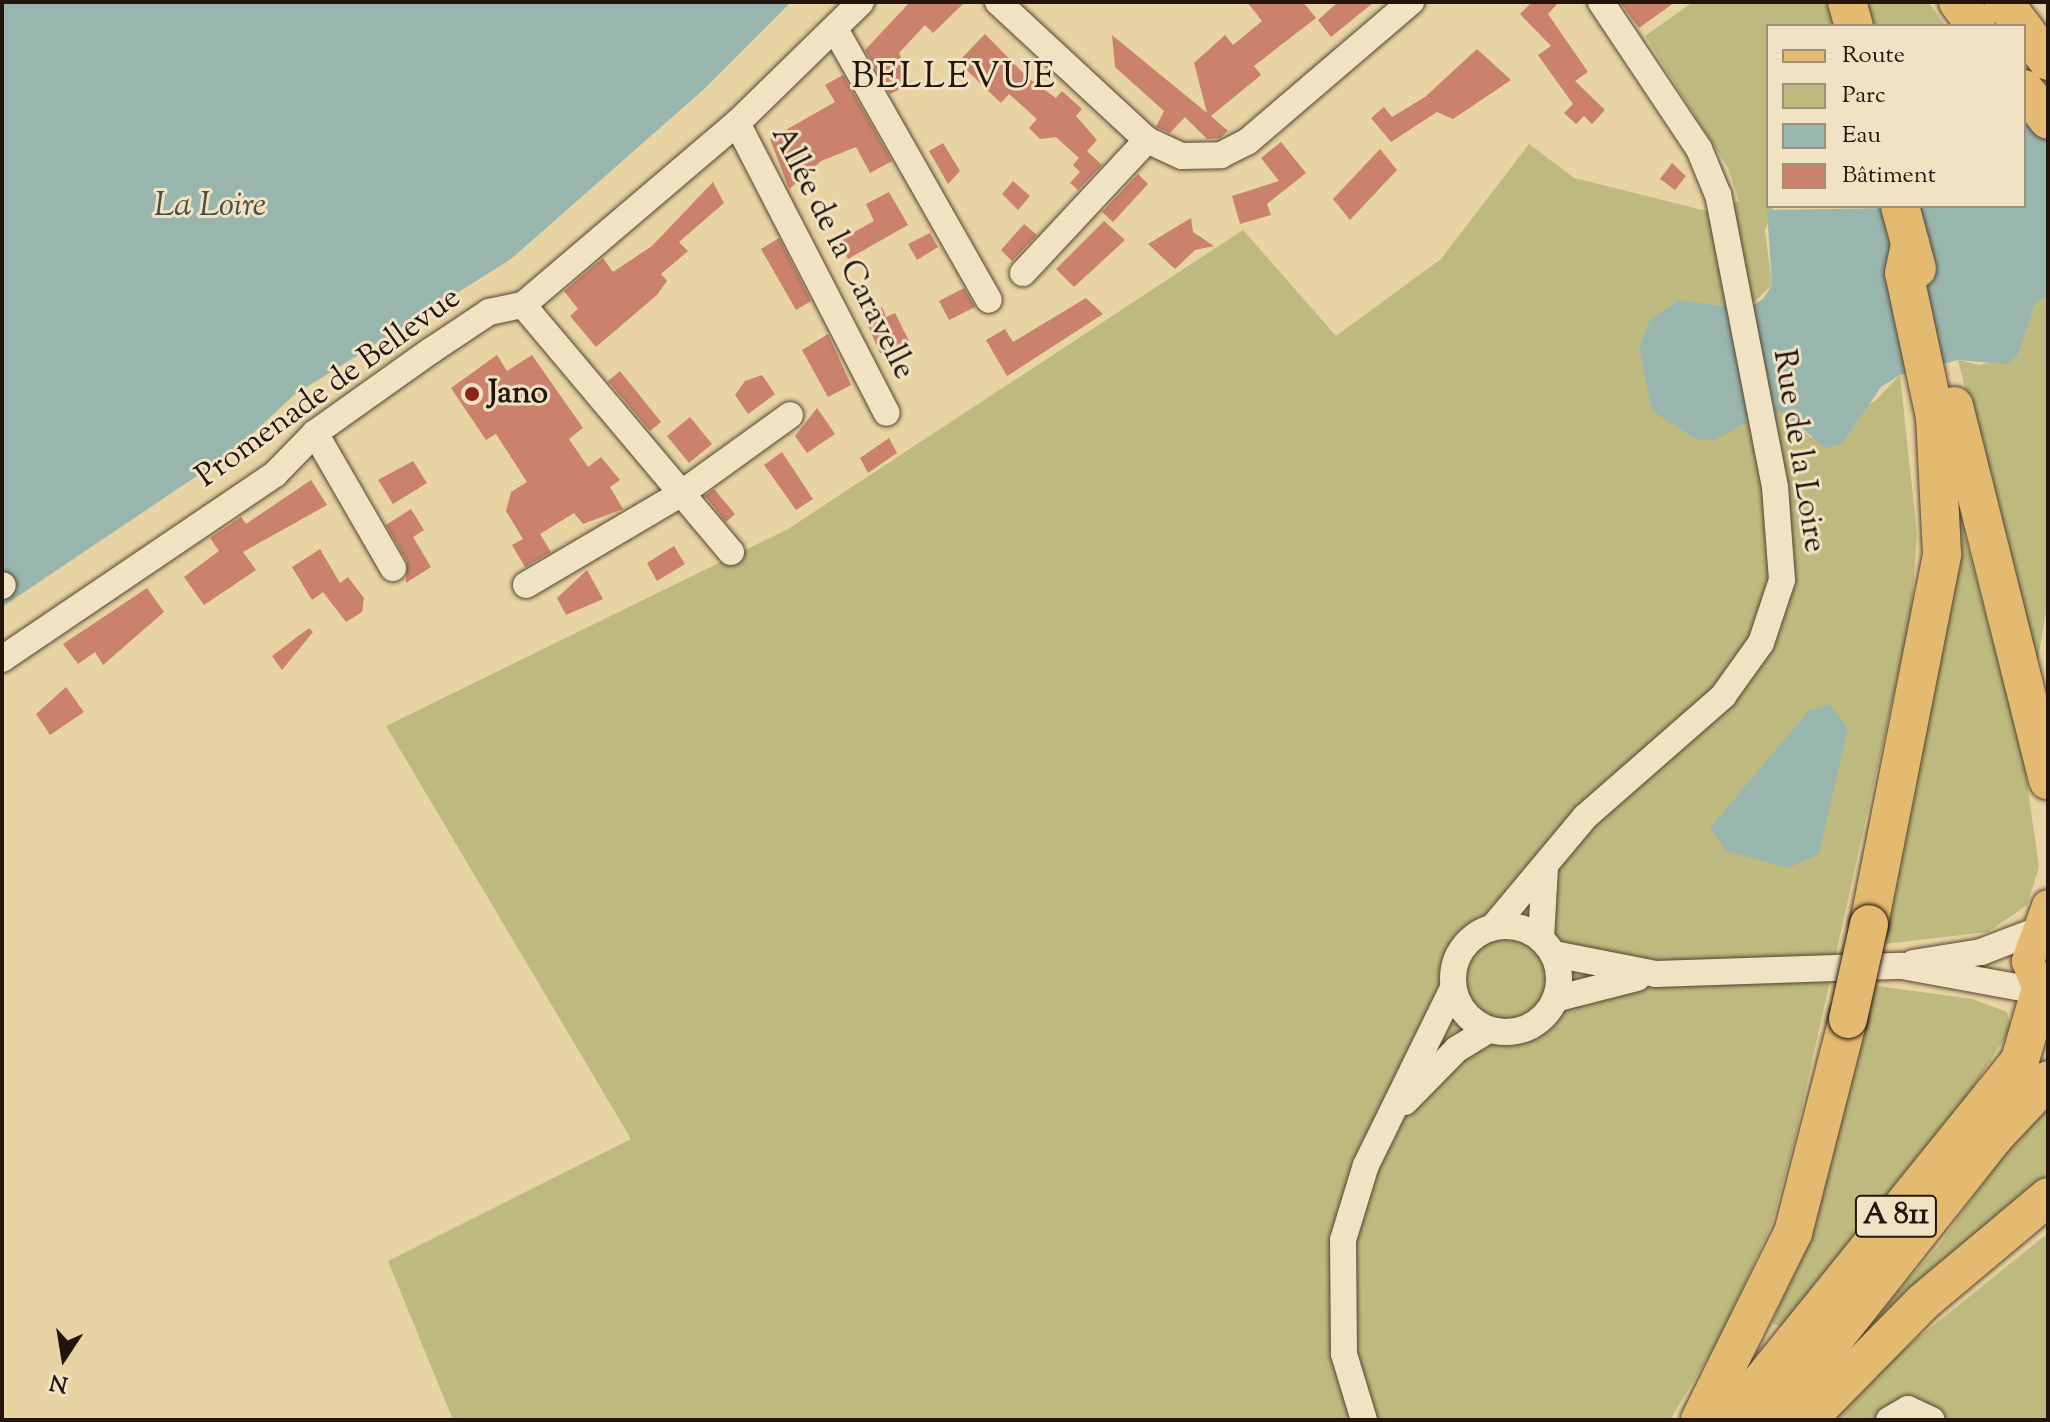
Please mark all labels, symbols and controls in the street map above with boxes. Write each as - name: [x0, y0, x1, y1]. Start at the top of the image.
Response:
- legend: [1766, 24, 2026, 208]
- text: Route: [1842, 39, 1905, 73]
- district label: BELLEVUE: [851, 57, 1057, 101]
- text: Parc: [1842, 79, 1886, 113]
- text: Eau: [1842, 119, 1881, 153]
- street label: Allée de la Caravelle: [762, 120, 922, 386]
- text: Bâtiment: [1842, 159, 1936, 193]
- water label: La Loire: [154, 187, 266, 227]
- street label: Promenade de Bellevue: [189, 279, 469, 497]
- street label: Rue de la Loire: [1763, 347, 1833, 555]
- place label: Jano: [488, 375, 548, 413]
- marker: Jano: [463, 385, 481, 403]
- road number: A 811: [1854, 1190, 1938, 1242]
- north arrow: [24, 1318, 104, 1398]
- text: N: [47, 1364, 71, 1399]

